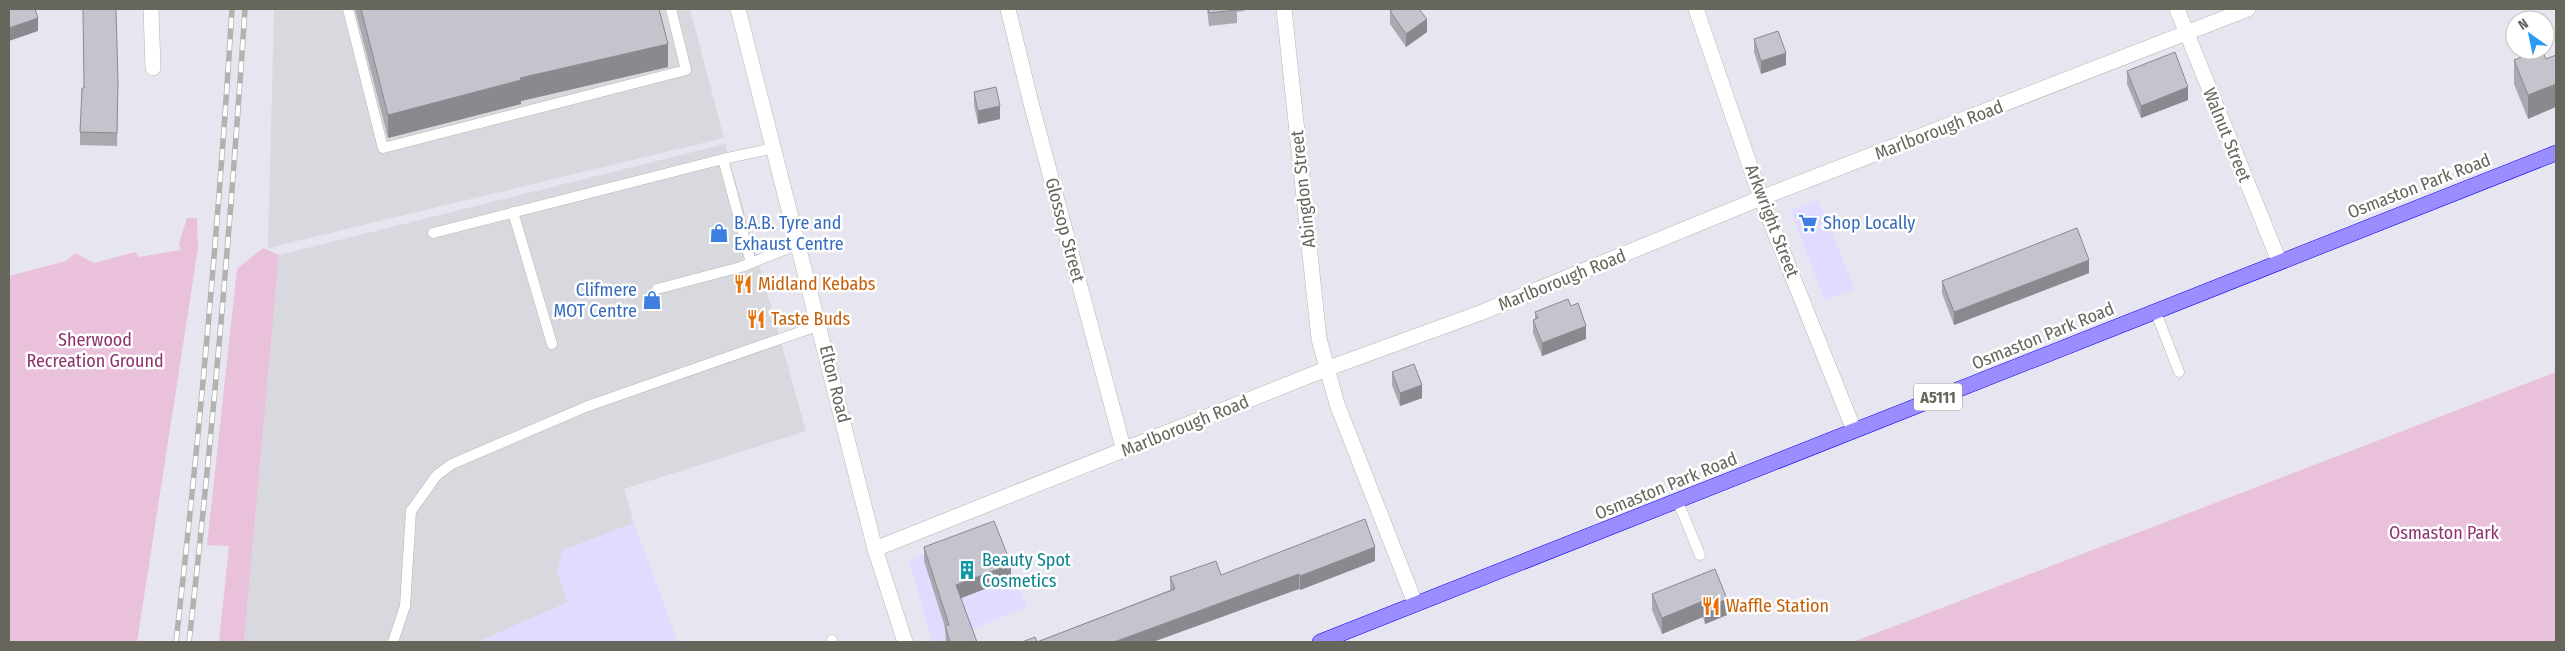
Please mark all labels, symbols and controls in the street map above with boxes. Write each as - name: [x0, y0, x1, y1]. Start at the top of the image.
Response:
- north arrow: [2505, 10, 2555, 60]
- text: N: [2515, 15, 2531, 34]
- street label: Walnut Street: [2198, 85, 2256, 185]
- street label: Marlborough Road: [1872, 95, 2006, 165]
- street label: Abingdon Street: [1286, 129, 1320, 249]
- street label: Osmaston Park Road: [2344, 149, 2494, 223]
- street label: Arkwright Street: [1740, 161, 1804, 281]
- street label: Glossop Street: [1041, 175, 1090, 285]
- place label: B.A.B. Tyre and Exhaust Centre: [734, 212, 844, 255]
- supermarket icon: Shop Locally: [1797, 212, 1819, 234]
- place label: Shop Locally: [1823, 212, 1915, 234]
- shop icon: B.A.B. Tyre and Exhaust Centre: [708, 222, 730, 244]
- street label: Marlborough Road: [1495, 244, 1629, 316]
- restaurant icon: Midland Kebabs: [732, 273, 754, 295]
- place label: Midland Kebabs: [758, 273, 876, 295]
- place label: Clifmere MOT Centre: [553, 279, 637, 322]
- shop icon: Clifmere MOT Centre: [641, 289, 663, 311]
- street label: Osmaston Park Road: [1969, 297, 2117, 375]
- restaurant icon: Taste Buds: [745, 308, 767, 330]
- place label: Taste Buds: [771, 308, 850, 330]
- park label: Sherwood Recreation Ground: [26, 329, 164, 372]
- street label: Elton Road: [815, 343, 855, 425]
- road number: A5111: [1914, 384, 1962, 411]
- street label: Marlborough Road: [1118, 390, 1252, 462]
- street label: Osmaston Park Road: [1592, 447, 1740, 525]
- park label: Osmaston Park: [2389, 522, 2500, 544]
- place label: Beauty Spot Cosmetics: [982, 549, 1071, 592]
- building icon: Beauty Spot Cosmetics: [956, 559, 978, 581]
- restaurant icon: Waffle Station: [1700, 595, 1722, 617]
- place label: Waffle Station: [1726, 595, 1829, 617]

